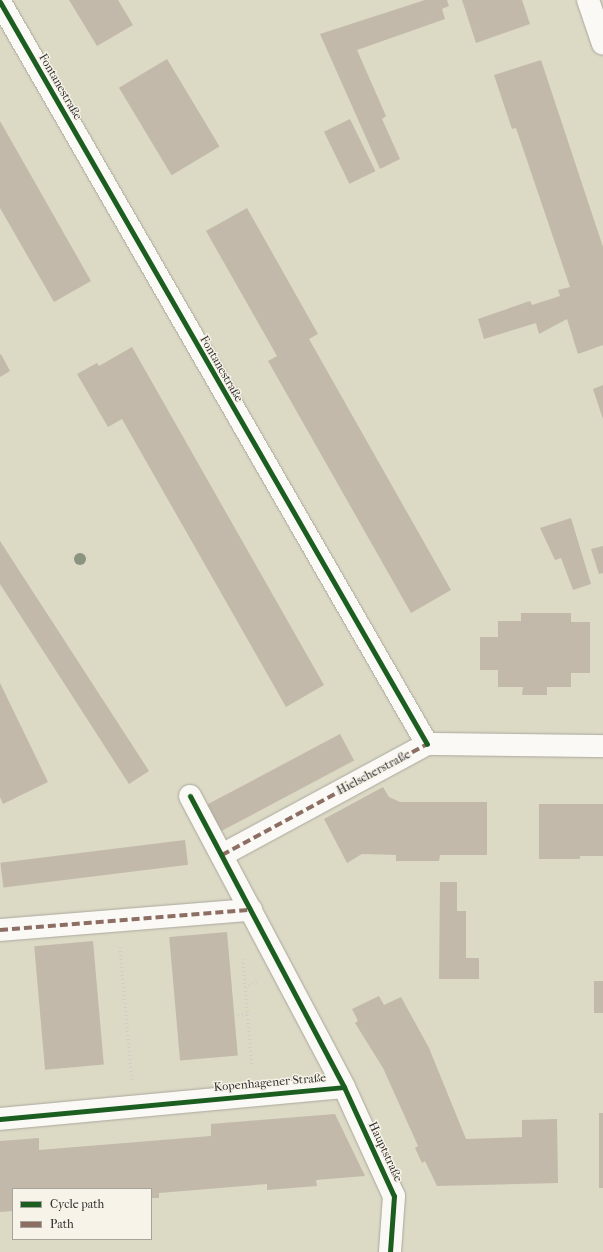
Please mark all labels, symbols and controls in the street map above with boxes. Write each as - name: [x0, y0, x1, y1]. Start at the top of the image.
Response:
- street label: Fontanestraße: [35, 51, 85, 123]
- street label: Fontanestraße: [196, 333, 246, 405]
- street label: Hielscherstraße: [335, 748, 413, 798]
- street label: Kopenhagener Straße: [213, 1071, 327, 1095]
- street label: Hauptstraße: [365, 1120, 405, 1184]
- legend: [12, 1188, 152, 1240]
- text: Cycle path: [50, 1197, 104, 1211]
- text: Path: [50, 1217, 74, 1231]

